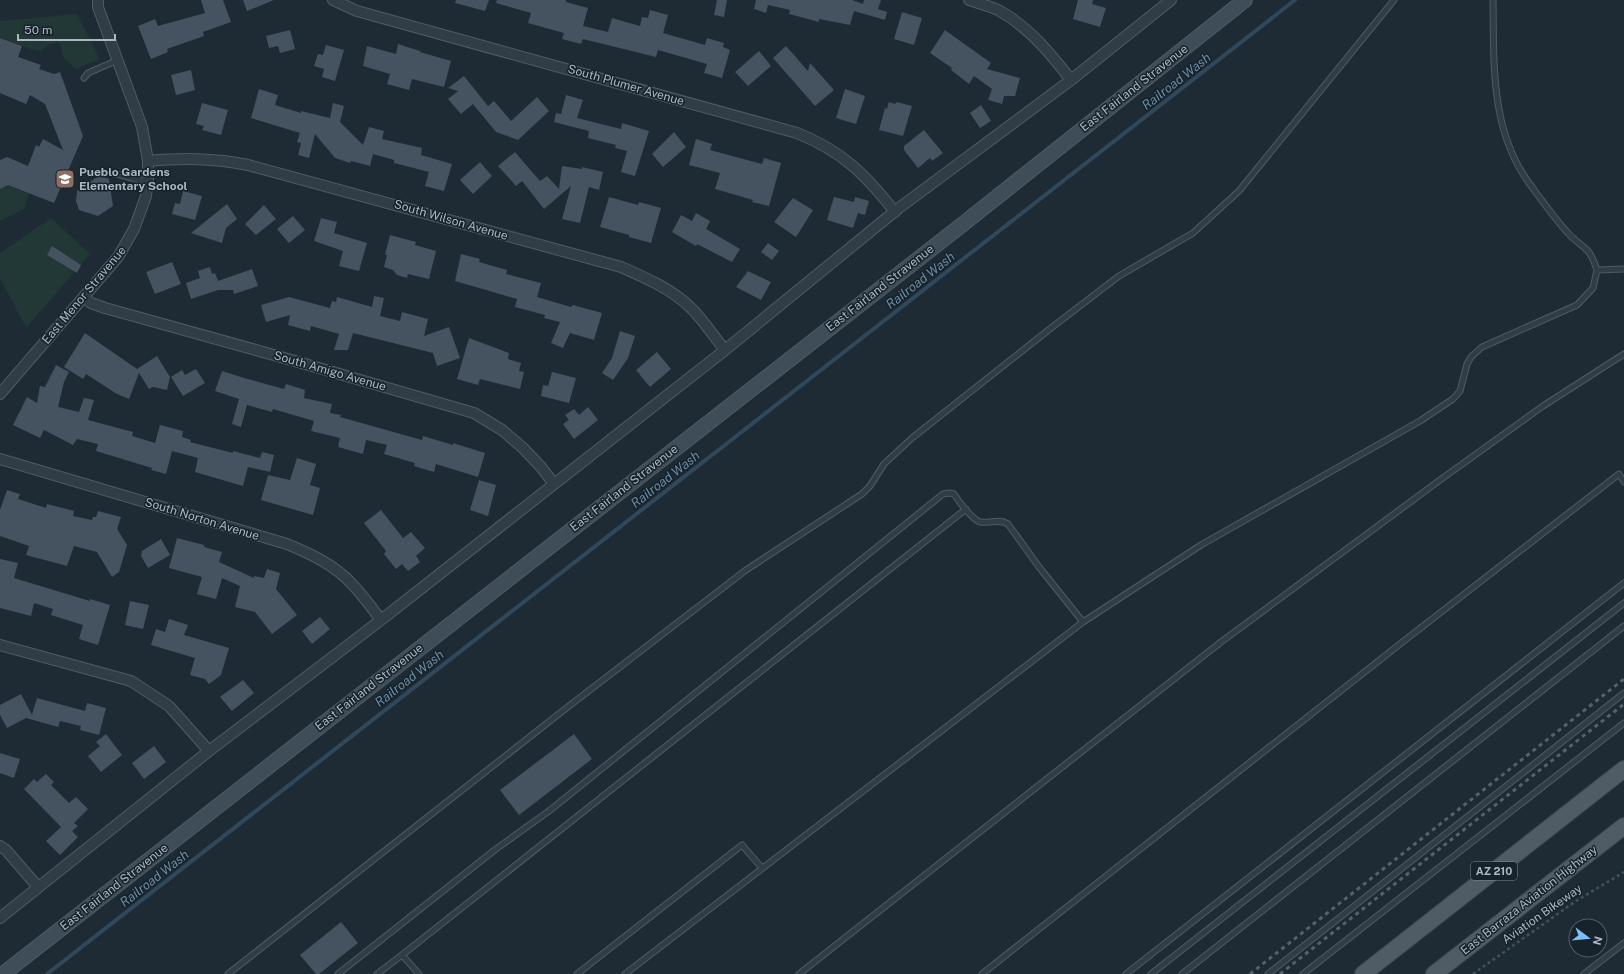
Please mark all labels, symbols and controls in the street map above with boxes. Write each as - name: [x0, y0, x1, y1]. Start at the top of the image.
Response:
- scale bar: [18, 16, 115, 42]
- text: 50 m: [24, 23, 52, 37]
- street label: East Fairland Stravenue: [1077, 41, 1191, 134]
- water label: Railroad Wash: [1139, 50, 1214, 113]
- street label: South Plumer Avenue: [566, 62, 686, 108]
- place label: Pueblo Gardens Elementary School: [79, 165, 188, 193]
- school or university icon: Pueblo Gardens Elementary School: [54, 168, 76, 190]
- street label: South Wilson Avenue: [392, 197, 510, 243]
- street label: East Fairland Stravenue: [823, 241, 937, 334]
- street label: East Menor Stravenue: [39, 243, 129, 347]
- water label: Railroad Wash: [883, 249, 958, 312]
- street label: South Amigo Avenue: [272, 348, 388, 394]
- street label: East Fairland Stravenue: [567, 441, 681, 534]
- water label: Railroad Wash: [628, 448, 703, 511]
- street label: South Norton Avenue: [143, 495, 261, 543]
- street label: East Fairland Stravenue: [312, 640, 426, 733]
- water label: Railroad Wash: [372, 647, 447, 710]
- street label: East Fairland Stravenue: [57, 840, 171, 933]
- street label: East Barraza Aviation Highway: [1458, 842, 1600, 958]
- water label: Railroad Wash: [117, 847, 192, 910]
- road number: AZ 210: [1471, 862, 1517, 880]
- street label: Aviation Bikeway: [1500, 881, 1585, 947]
- north arrow: [1568, 918, 1608, 958]
- text: N: [1591, 935, 1605, 947]

